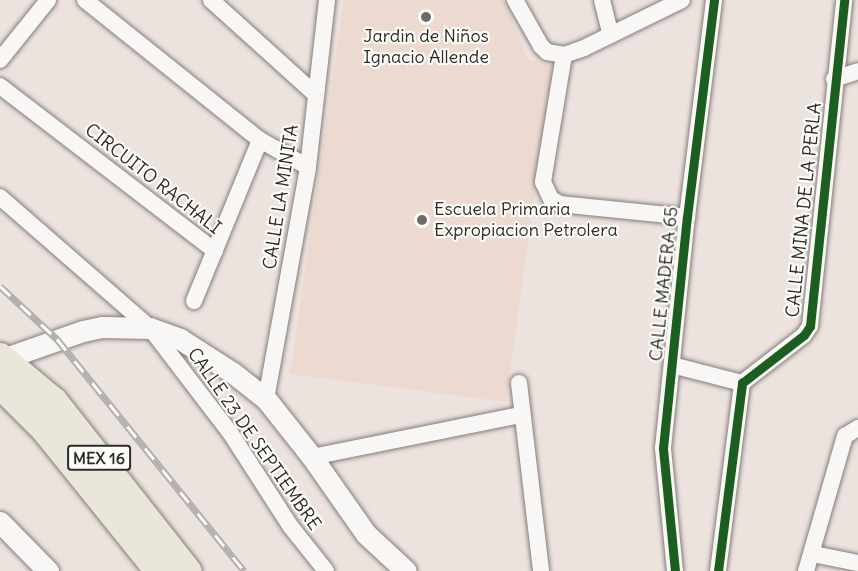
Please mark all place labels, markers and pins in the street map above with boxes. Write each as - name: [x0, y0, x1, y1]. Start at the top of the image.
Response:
- marker: Jardin de Niños Ignacio Allende: [419, 10, 433, 24]
- place label: Jardin de Niños Ignacio Allende: [363, 26, 489, 68]
- place label: Escuela Primaria Expropiacion Petrolera: [434, 199, 618, 242]
- marker: Escuela Primaria Expropiacion Petrolera: [415, 213, 429, 227]

